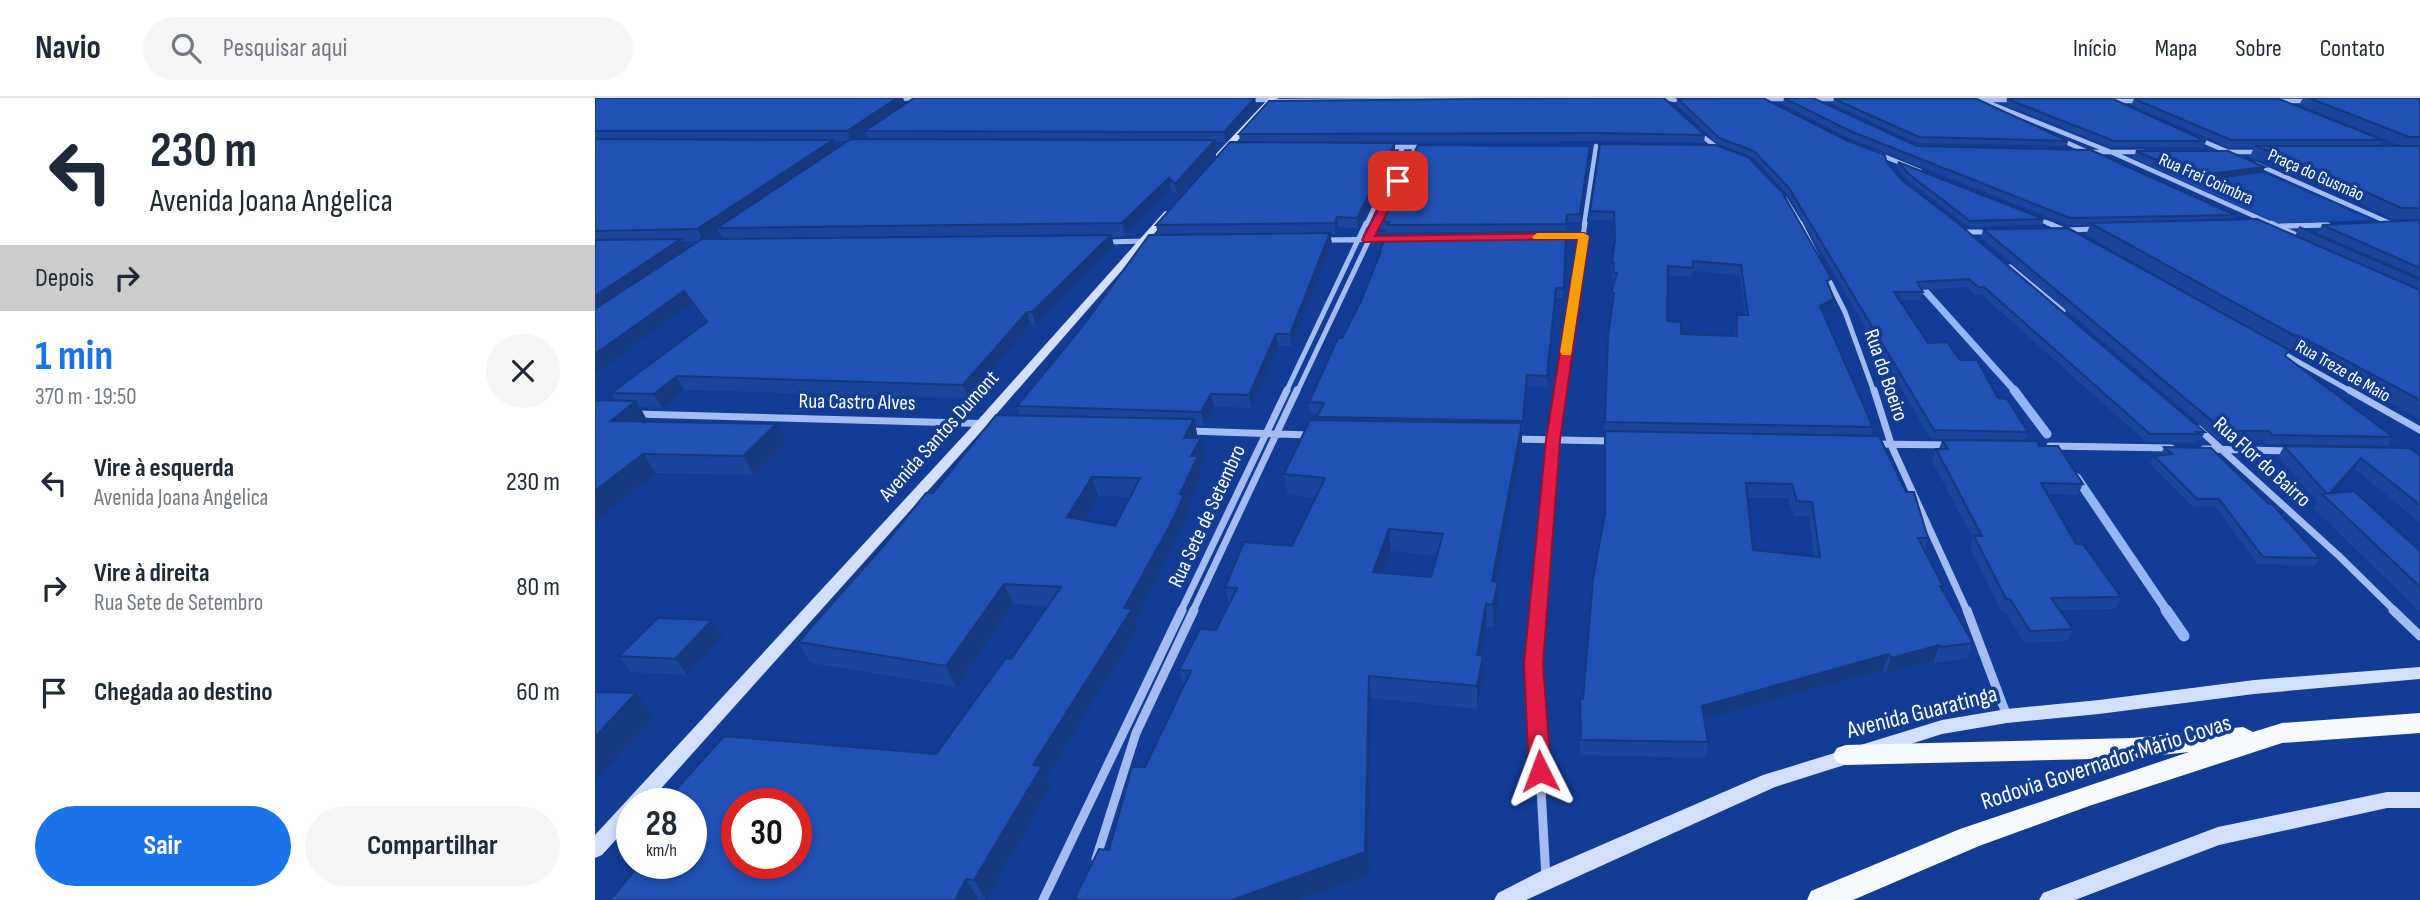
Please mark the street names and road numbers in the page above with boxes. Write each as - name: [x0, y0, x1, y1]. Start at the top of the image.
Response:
- street label: Praça do Gusmão: [2265, 144, 2367, 206]
- street label: Rua Frei Coimbra: [2156, 149, 2256, 209]
- street label: Rua do Boeiro: [1859, 326, 1913, 424]
- street label: Rua Treze de Maio: [2292, 335, 2394, 407]
- street label: Avenida Santos Dumont: [873, 366, 1004, 507]
- street label: Rua Castro Alves: [798, 388, 916, 416]
- street label: Rua Flor do Bairro: [2208, 412, 2316, 512]
- street label: Rua Sete de Setembro: [1163, 441, 1251, 591]
- street label: Avenida Guaratinga: [1843, 679, 2000, 745]
- street label: Rodovia Governador Mário Covas: [1977, 708, 2235, 816]

